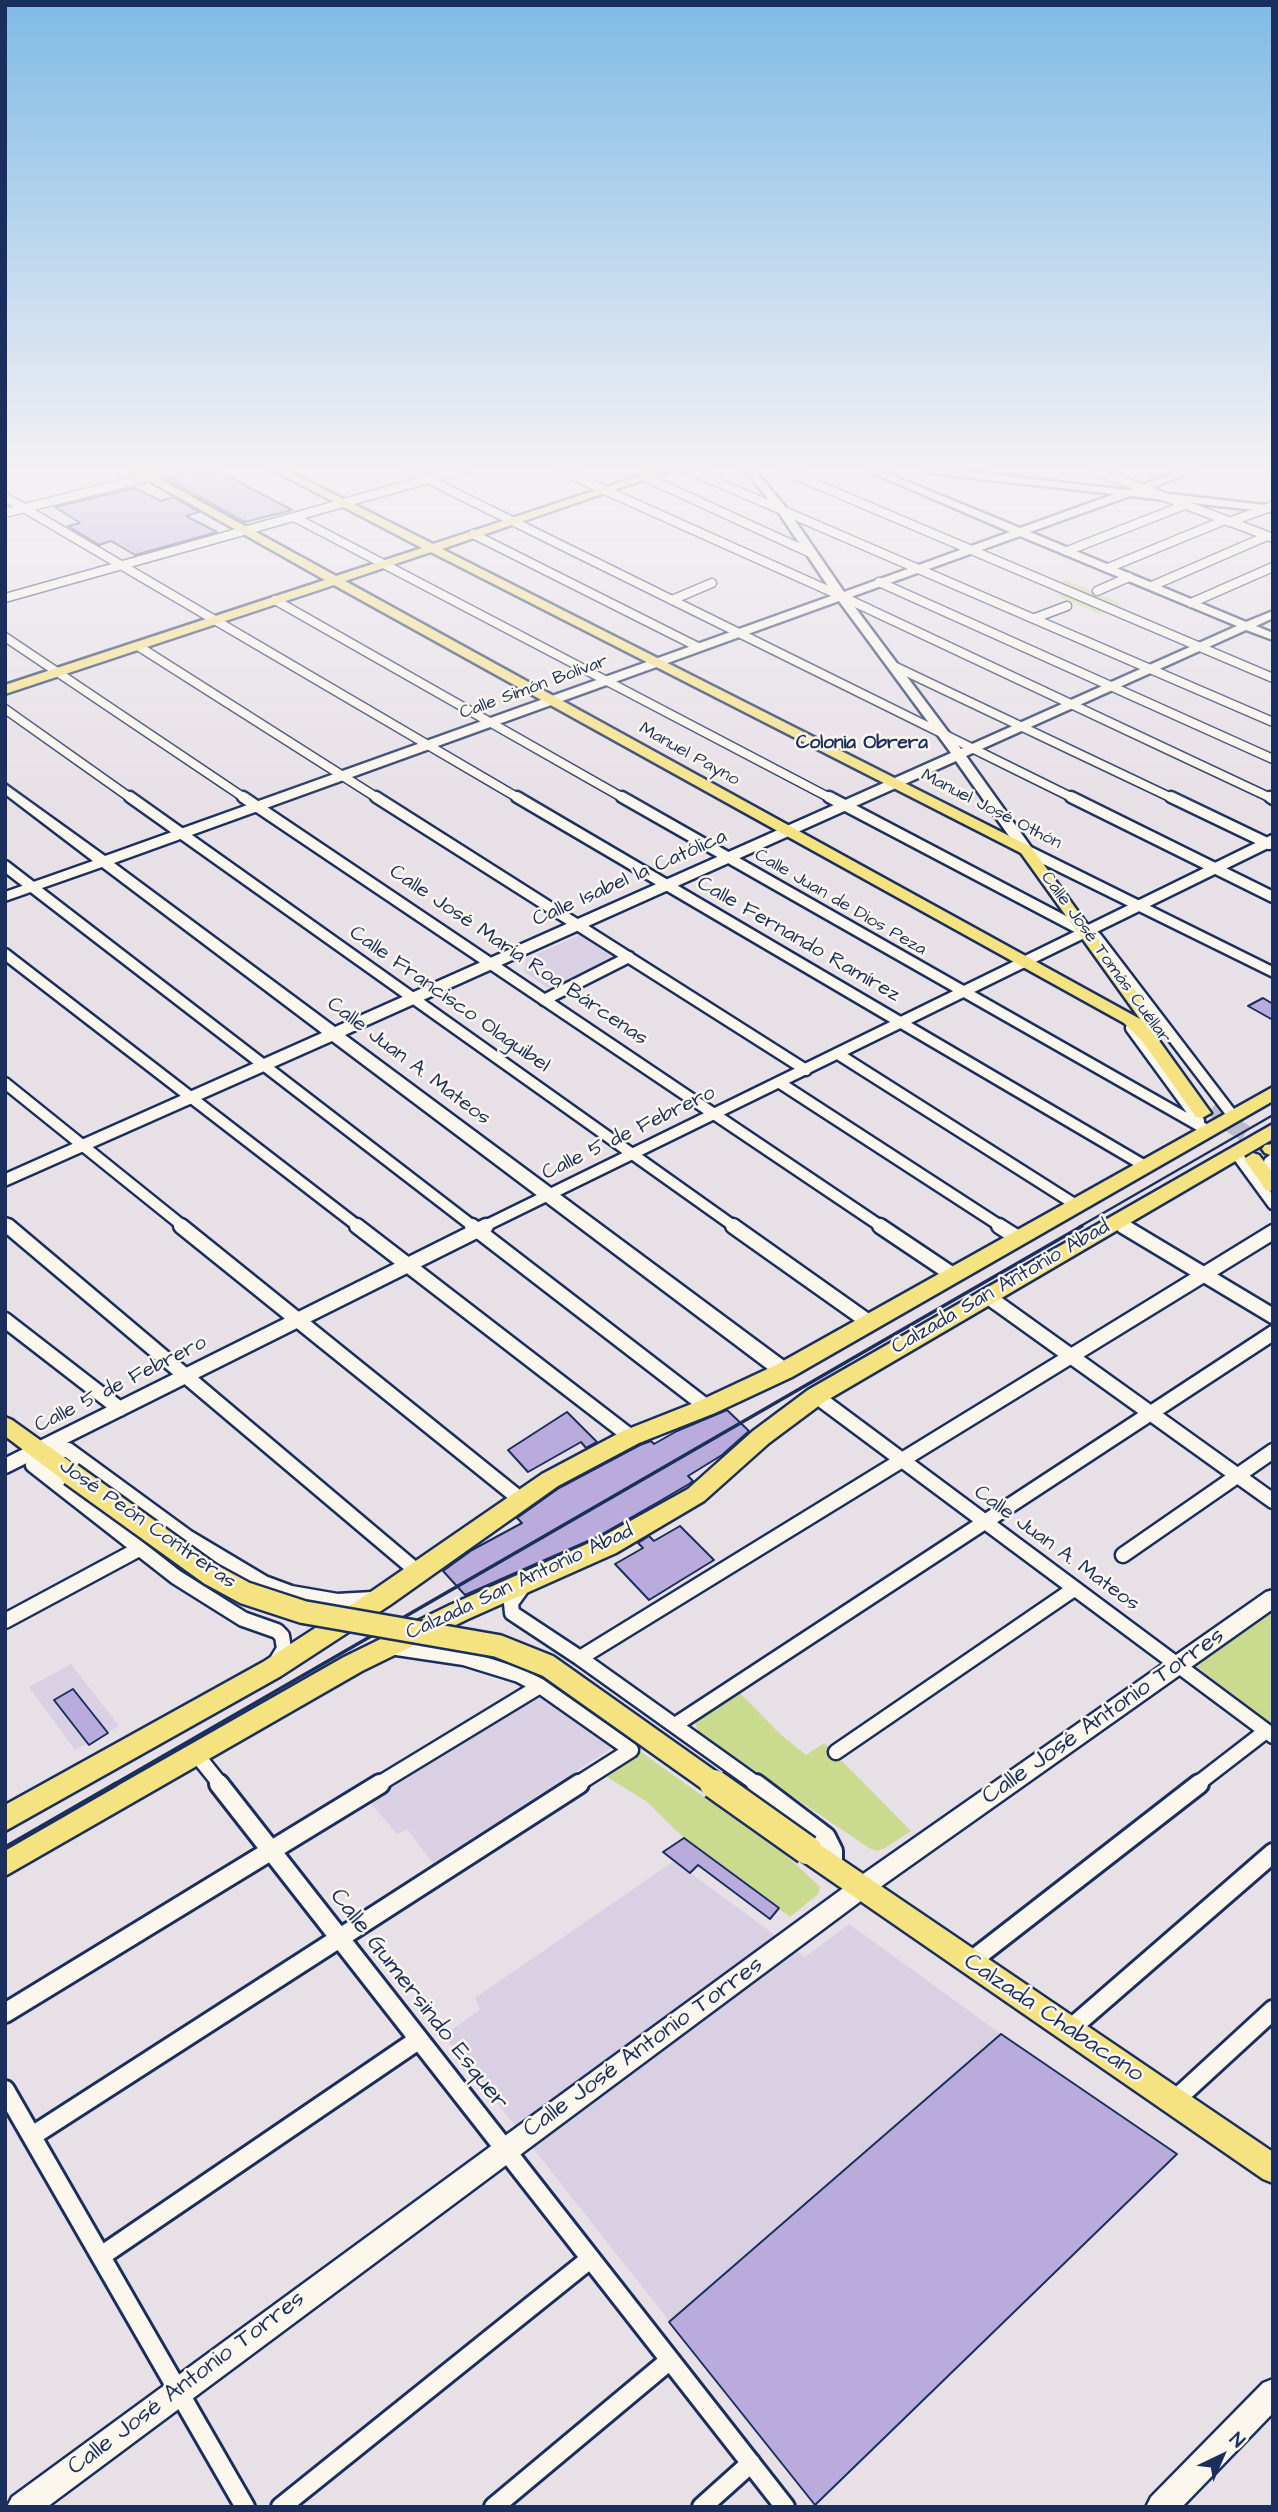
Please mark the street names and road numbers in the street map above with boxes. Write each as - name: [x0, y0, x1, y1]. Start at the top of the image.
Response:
- street label: Calle Simón Bolívar: [457, 651, 611, 725]
- street label: Manuel Payno: [635, 719, 743, 791]
- street label: Manuel José Othón: [917, 765, 1065, 855]
- street label: Calle Isabel la Católica: [529, 825, 731, 933]
- street label: Calle Juan de Dios Peza: [750, 845, 930, 961]
- street label: Calle José María Roa Bárcenas: [384, 860, 652, 1052]
- street label: Calle José Tomás Cuéllar: [1035, 868, 1175, 1048]
- street label: Calle Fernando Ramírez: [692, 871, 904, 1009]
- street label: Calle Francisco Olaguibel: [344, 921, 554, 1079]
- street label: Calle Juan A. Mateos: [321, 992, 495, 1132]
- street label: Calle 5 de Febrero: [538, 1081, 720, 1187]
- street label: Calzada San Antonio Abad: [887, 1215, 1115, 1361]
- street label: Calle 5 de Febrero: [31, 1331, 211, 1439]
- street label: José Peón Contreras: [54, 1454, 240, 1596]
- street label: Calle Juan A. Mateos: [968, 1481, 1144, 1617]
- street label: Calzada San Antonio Abad: [402, 1519, 638, 1647]
- street label: Calle José Antonio Torres: [977, 1622, 1231, 1812]
- street label: Calle Gumersindo Esquer: [323, 1884, 513, 2116]
- street label: Calzada Chabacano: [958, 1948, 1148, 2090]
- street label: Calle José Antonio Torres: [518, 1951, 770, 2145]
- street label: Calle José Antonio Torres: [63, 2285, 311, 2483]

